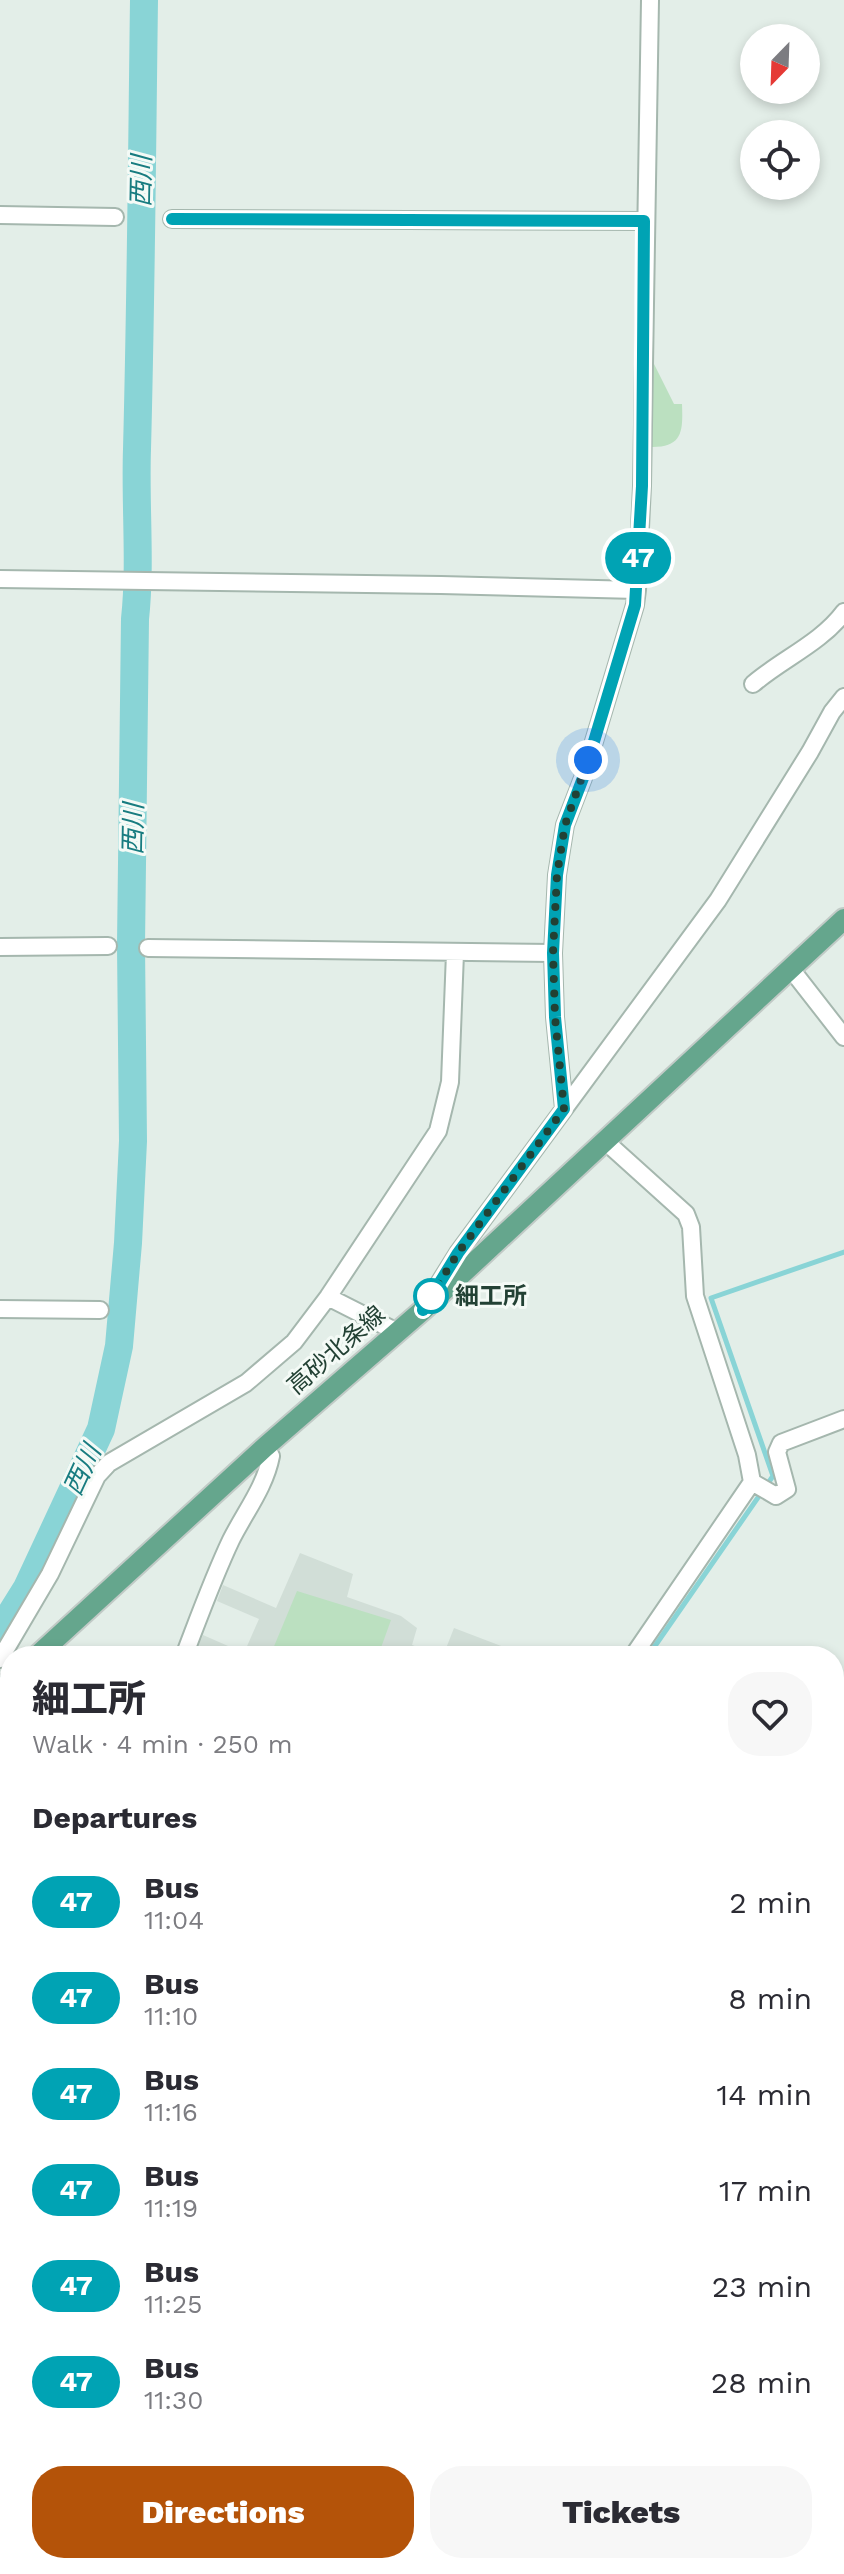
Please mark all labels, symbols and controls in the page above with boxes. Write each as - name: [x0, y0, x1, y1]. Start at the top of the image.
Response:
- north arrow: [740, 24, 820, 104]
- map controls: [740, 24, 820, 200]
- button: locate: [740, 120, 820, 200]
- water label: 西川: [126, 152, 157, 207]
- line badge: 47: [602, 532, 674, 584]
- text: 47: [621, 541, 655, 574]
- your location: [568, 740, 608, 780]
- water label: 西川: [118, 800, 149, 855]
- marker: 細工所: [414, 1279, 448, 1313]
- place label: 細工所: [455, 1282, 527, 1310]
- street label: 高砂北条線: [282, 1300, 390, 1400]
- water label: 西川: [57, 1437, 108, 1500]
- button: heart: [728, 1672, 812, 1756]
- text: 細工所: [32, 1677, 146, 1721]
- text: Walk · 4 min · 250 m: [32, 1729, 293, 1759]
- text: Departures: [32, 1800, 197, 1835]
- text: Bus: [144, 1870, 199, 1905]
- text: 47: [59, 1885, 93, 1918]
- text: 2 min: [729, 1885, 812, 1920]
- text: 11:04: [144, 1905, 204, 1935]
- text: Bus: [144, 1966, 199, 2001]
- text: 47: [59, 1981, 93, 2014]
- text: 8 min: [728, 1981, 812, 2016]
- text: 11:10: [144, 2001, 198, 2031]
- text: Bus: [144, 2062, 199, 2097]
- text: 47: [59, 2077, 93, 2110]
- text: 14 min: [717, 2077, 812, 2112]
- text: 11:16: [144, 2097, 198, 2127]
- text: Bus: [144, 2158, 199, 2193]
- text: 47: [59, 2173, 93, 2206]
- text: 17 min: [719, 2173, 812, 2208]
- text: 11:19: [144, 2193, 198, 2223]
- text: Bus: [144, 2254, 199, 2289]
- text: 47: [59, 2269, 93, 2302]
- text: 23 min: [712, 2269, 812, 2304]
- text: 11:25: [144, 2289, 202, 2319]
- text: Bus: [144, 2350, 199, 2385]
- text: 47: [59, 2365, 93, 2398]
- text: 28 min: [711, 2365, 812, 2400]
- text: 11:30: [144, 2385, 203, 2415]
- button: Directions: [32, 2466, 414, 2558]
- button: Tickets: [430, 2466, 812, 2558]

